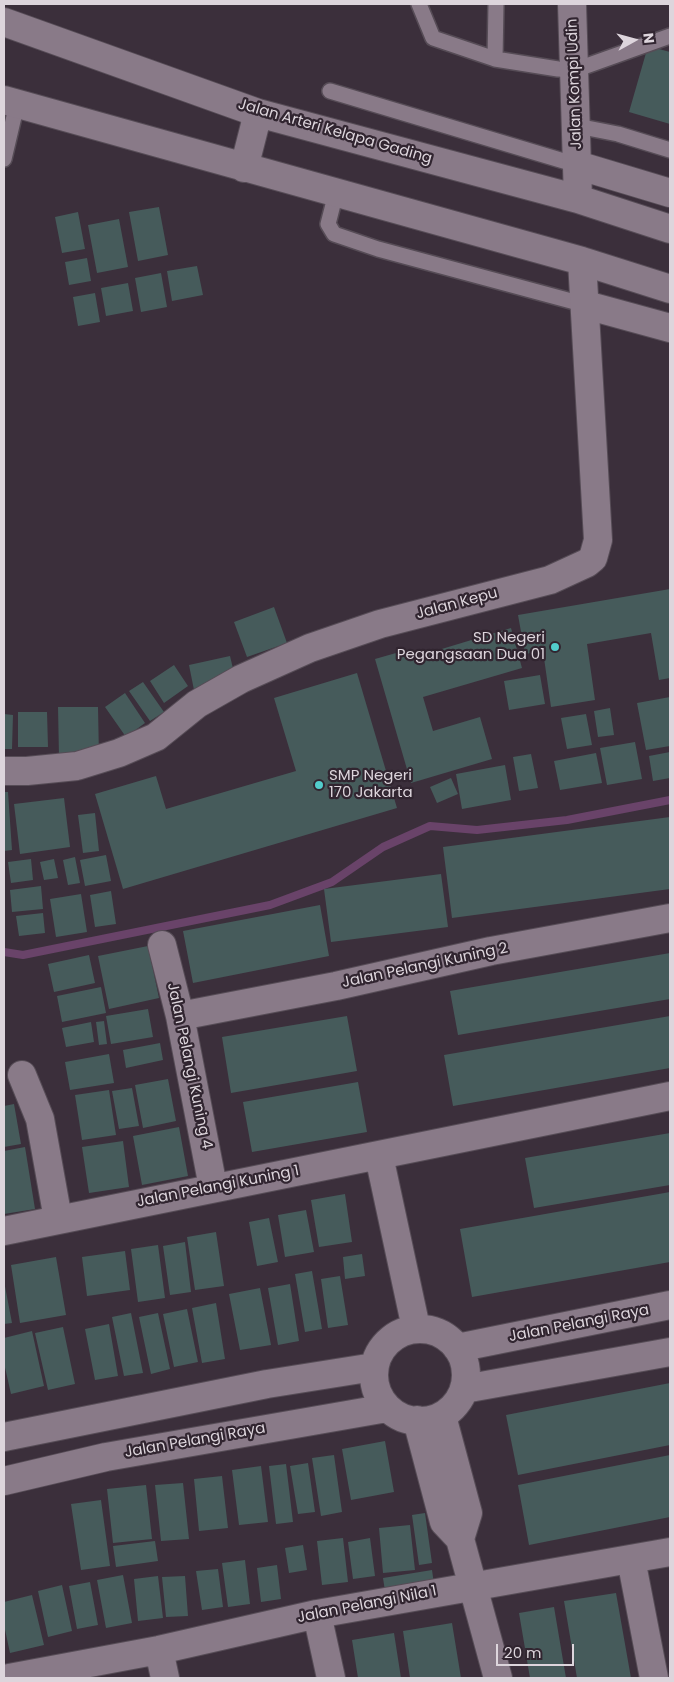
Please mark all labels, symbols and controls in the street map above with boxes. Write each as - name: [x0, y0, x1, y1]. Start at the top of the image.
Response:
- north arrow: [609, 15, 659, 65]
- street label: Jalan Kompi Udin: [564, 18, 586, 150]
- text: N: [638, 32, 659, 45]
- street label: Jalan Arteri Kelapa Gading: [236, 96, 434, 168]
- street label: Jalan Kepu: [414, 584, 500, 624]
- place label: SD Negeri Pegangsaan Dua 01: [397, 629, 545, 664]
- marker: SD Negeri Pegangsaan Dua 01: [549, 641, 561, 653]
- place label: SMP Negeri 170 Jakarta: [329, 767, 413, 802]
- marker: SMP Negeri 170 Jakarta: [313, 779, 325, 791]
- street label: Jalan Pelangi Kuning 2: [340, 940, 510, 992]
- street label: Jalan Pelangi Kuning 4: [163, 981, 215, 1151]
- street label: Jalan Pelangi Kuning 1: [135, 1162, 301, 1212]
- street label: Jalan Pelangi Raya: [507, 1302, 651, 1346]
- street label: Jalan Pelangi Raya: [123, 1420, 267, 1462]
- street label: Jalan Pelangi Nila 1: [296, 1583, 438, 1627]
- scale bar: [499, 1634, 576, 1666]
- text: 20 m: [504, 1642, 542, 1663]

